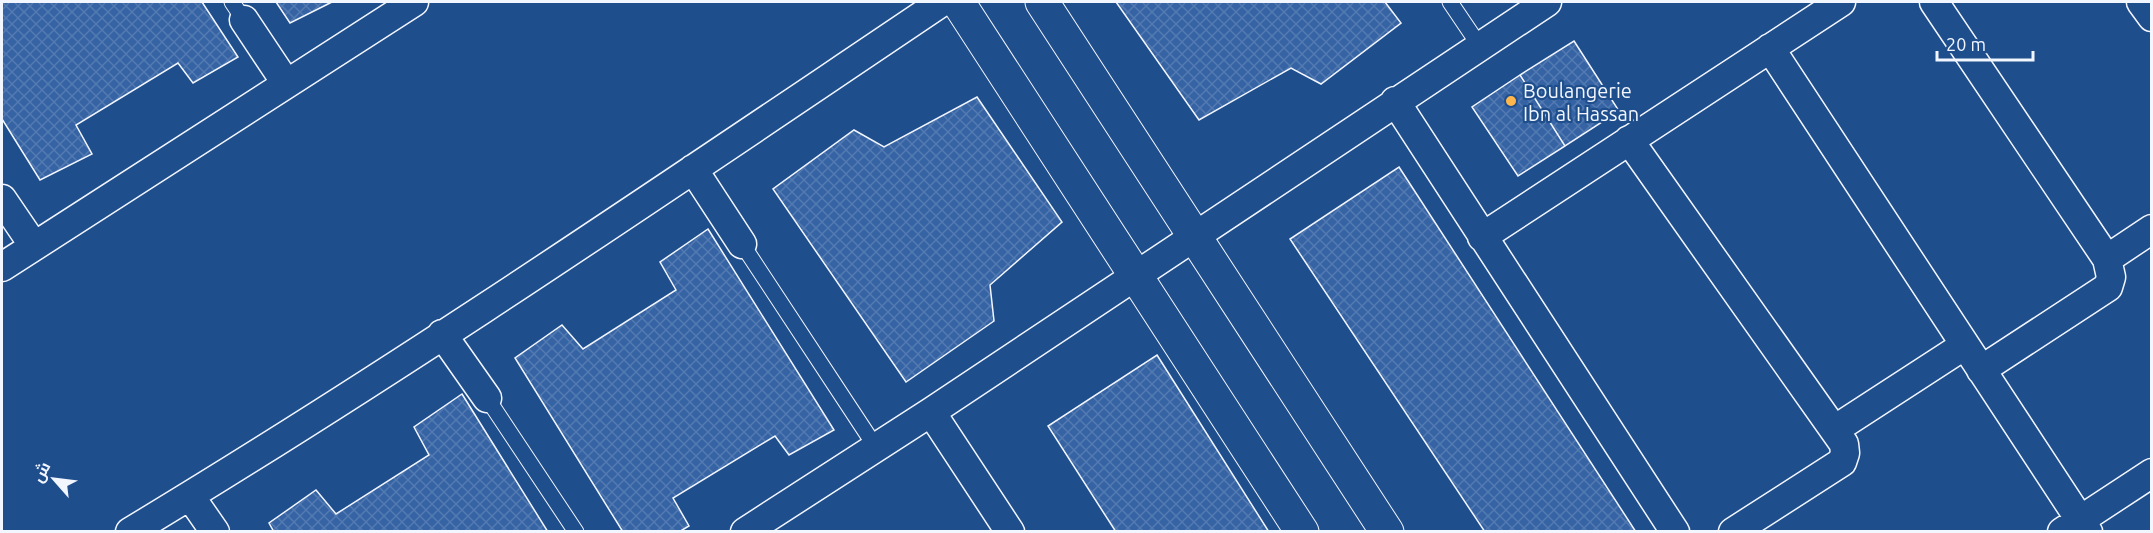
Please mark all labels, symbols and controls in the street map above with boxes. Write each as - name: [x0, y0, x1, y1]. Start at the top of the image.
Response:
- scale bar: [1937, 24, 2033, 62]
- text: 20 m: [1946, 34, 1986, 54]
- place label: Boulangerie Ibn al Hassan: [1523, 79, 1639, 125]
- marker: Boulangerie Ibn al Hassan: [1504, 94, 1518, 108]
- north arrow: [24, 449, 84, 509]
- text: ش: [28, 459, 54, 486]

